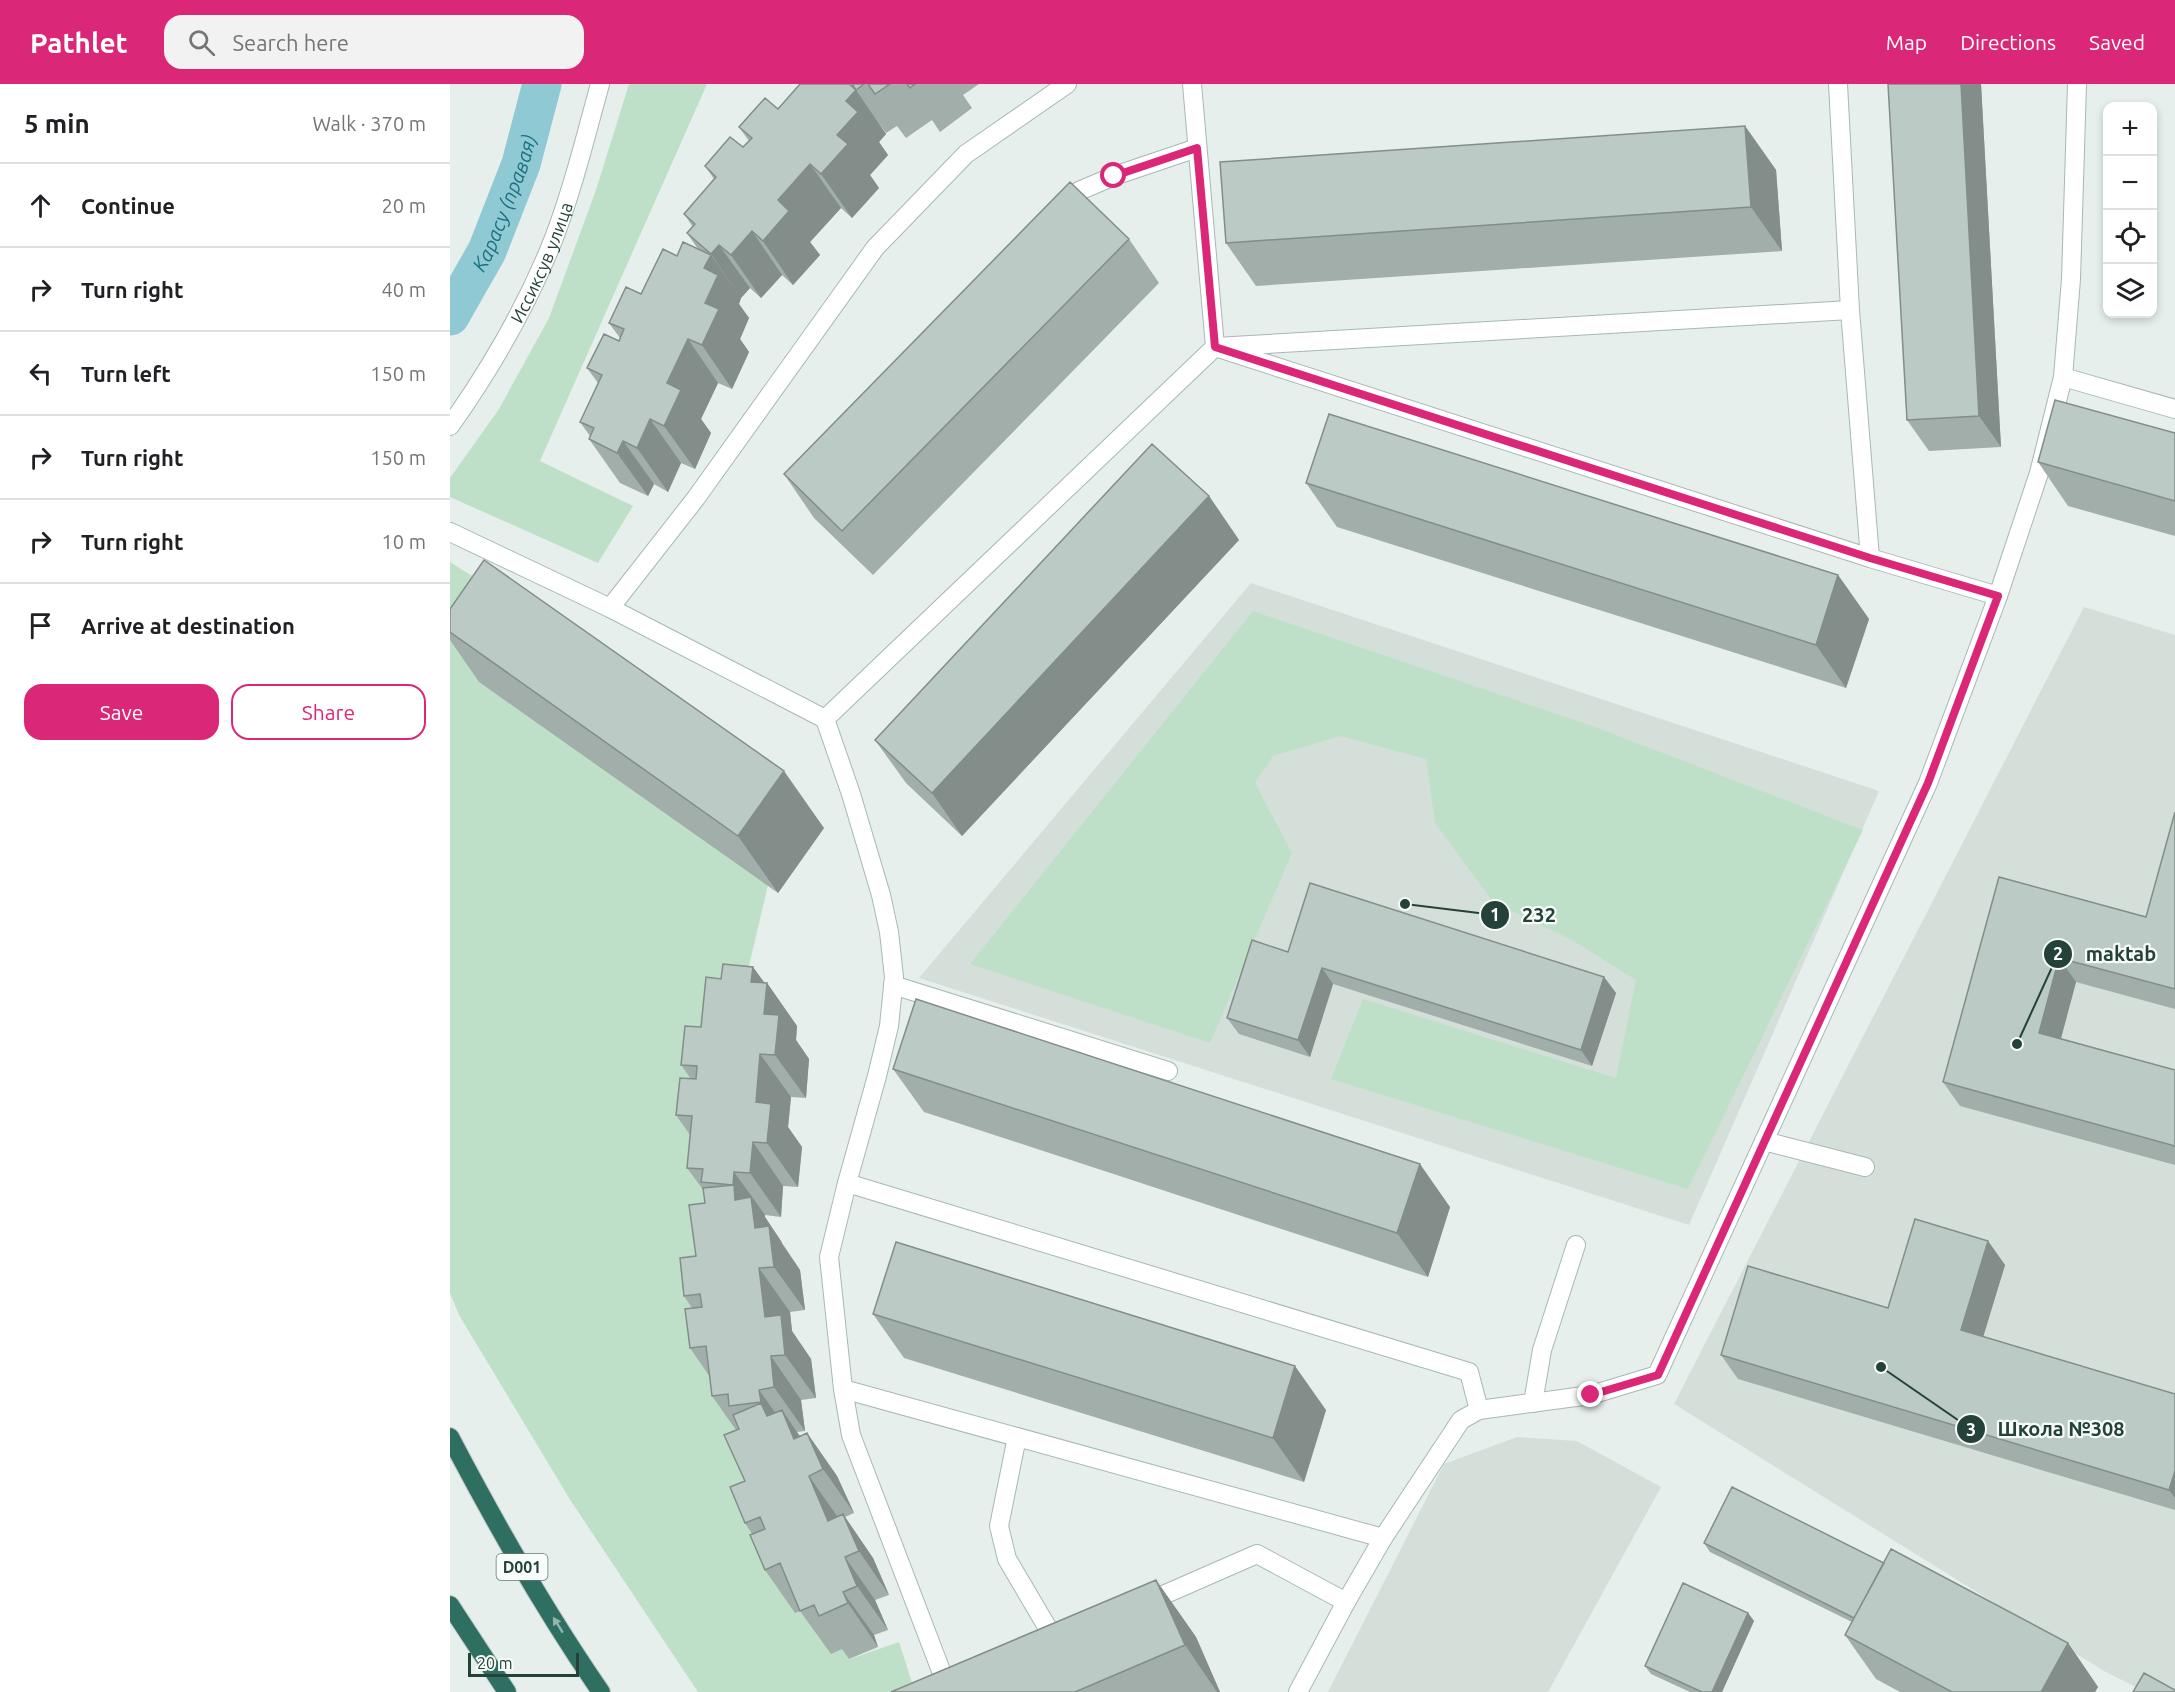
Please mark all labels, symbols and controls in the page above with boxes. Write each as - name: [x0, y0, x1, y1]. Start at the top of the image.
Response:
- search box: [164, 15, 584, 69]
- icon: search: [185, 26, 218, 59]
- text: Pathlet: [30, 27, 128, 58]
- text: Search here: [233, 30, 349, 55]
- text: Map: [1886, 30, 1927, 54]
- text: Directions: [1960, 30, 2056, 54]
- text: Saved: [2089, 30, 2145, 54]
- map controls: [2103, 102, 2157, 318]
- button: +: [2103, 102, 2157, 156]
- text: 5 min: [24, 109, 90, 138]
- text: Walk · 370 m: [313, 112, 426, 135]
- water label: Карасу (правая): [467, 132, 540, 275]
- button: −: [2103, 156, 2157, 210]
- route start: [1100, 162, 1126, 188]
- icon: ahead: [24, 189, 57, 222]
- text: Continue: [81, 193, 175, 218]
- text: 20 m: [382, 194, 426, 217]
- street label: Иссиксув улица: [506, 199, 576, 326]
- button: locate: [2103, 210, 2157, 264]
- button: layers: [2103, 264, 2157, 318]
- icon: right: [24, 273, 57, 306]
- text: Turn right: [81, 277, 183, 302]
- text: 40 m: [382, 278, 426, 301]
- icon: left: [24, 357, 57, 390]
- text: Turn left: [81, 361, 171, 386]
- text: 150 m: [370, 362, 426, 385]
- icon: right: [24, 441, 57, 474]
- text: Turn right: [81, 445, 183, 470]
- text: 150 m: [370, 446, 426, 469]
- icon: right: [24, 525, 57, 558]
- text: Turn right: [81, 529, 183, 554]
- text: 10 m: [382, 530, 426, 553]
- icon: arrive: [24, 609, 57, 642]
- text: Arrive at destination: [81, 613, 295, 638]
- button: Save: [24, 684, 219, 740]
- button: Share: [231, 684, 426, 740]
- callout: 232: [1480, 896, 1568, 934]
- text: 232: [1522, 903, 1556, 926]
- text: 1: [1490, 904, 1500, 924]
- callout: maktab: [2043, 935, 2168, 973]
- text: maktab: [2086, 942, 2156, 965]
- text: 2: [2053, 943, 2063, 963]
- route end: [1577, 1381, 1603, 1407]
- callout: Школа №308: [1956, 1410, 2137, 1448]
- text: Школа №308: [1997, 1417, 2125, 1440]
- text: 3: [1966, 1419, 1976, 1439]
- road number: D001: [496, 1554, 548, 1580]
- one-way arrow: [552, 1617, 563, 1633]
- scale bar: [468, 1650, 579, 1678]
- text: 20 m: [477, 1654, 513, 1672]

